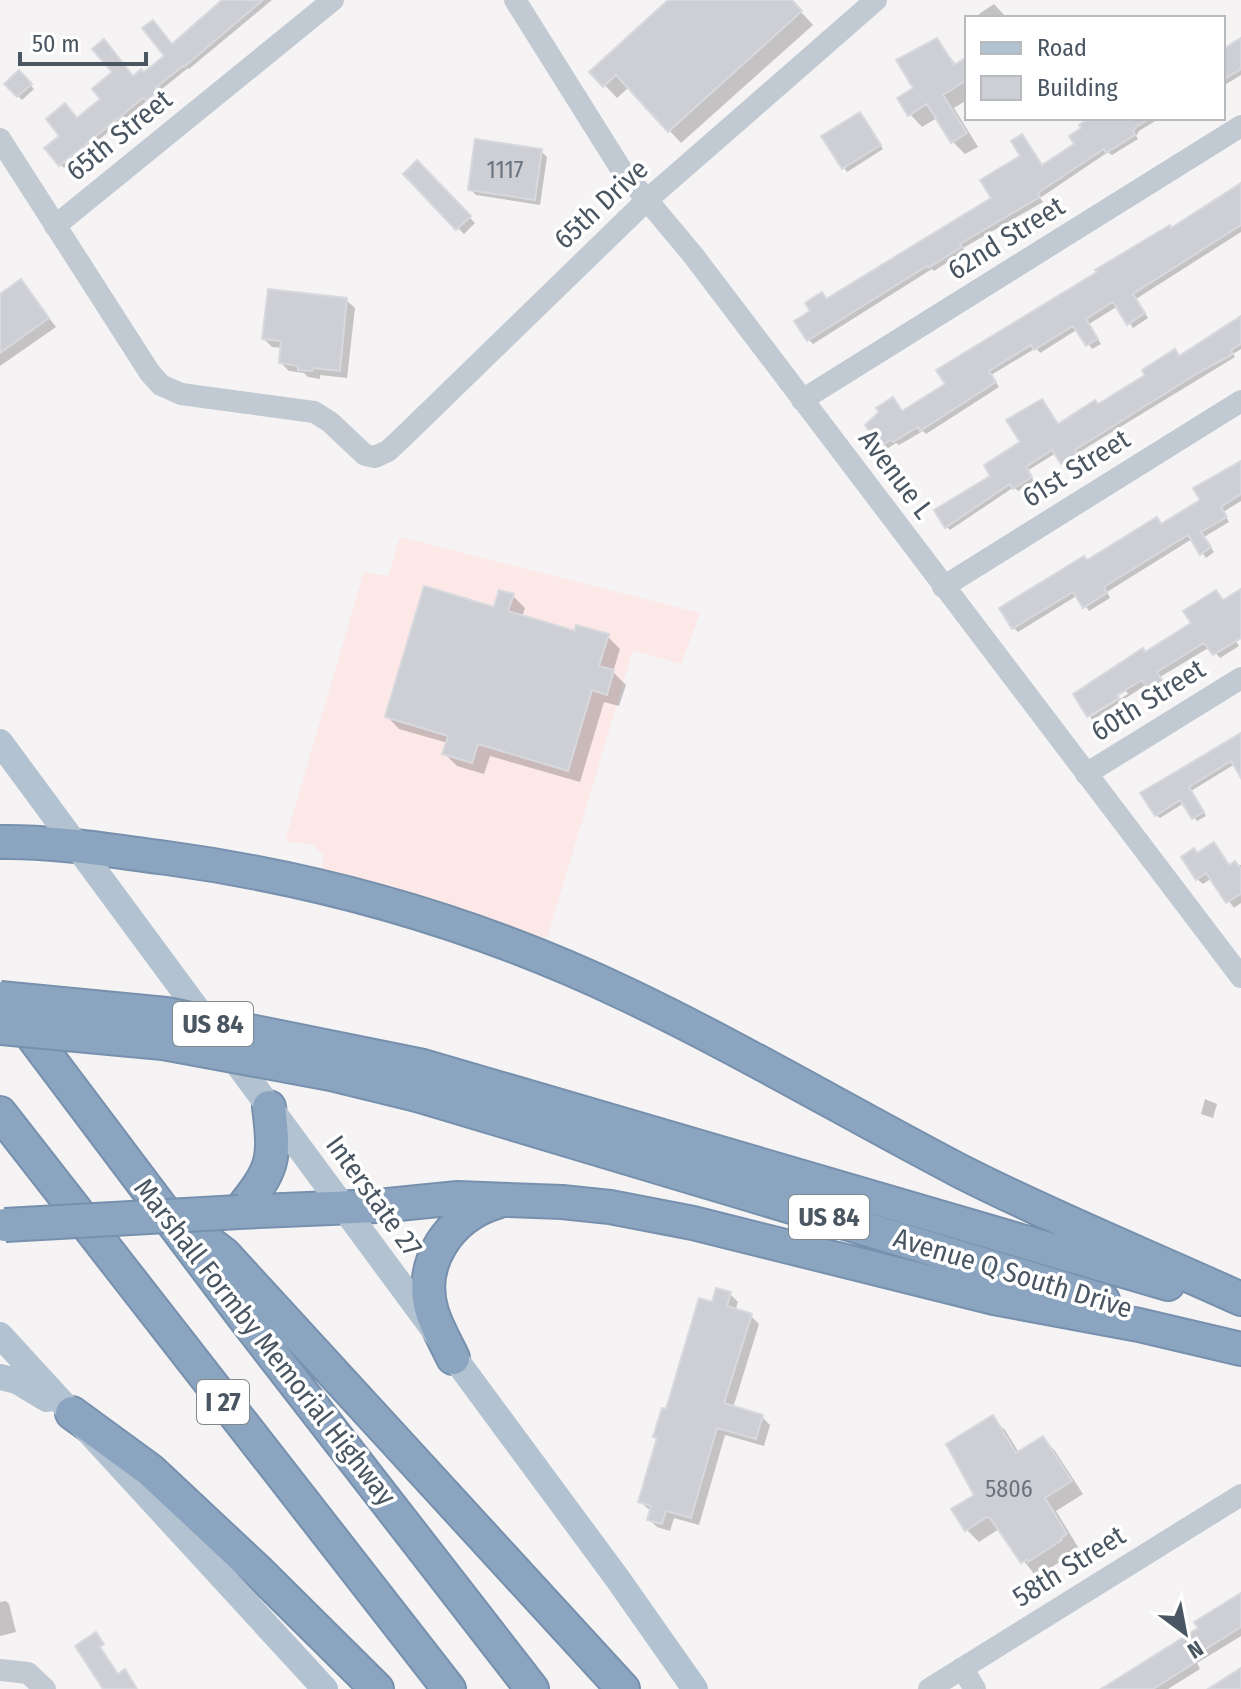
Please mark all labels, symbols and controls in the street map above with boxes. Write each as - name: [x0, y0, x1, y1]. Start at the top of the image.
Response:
- scale bar: [20, 16, 146, 66]
- legend: [965, 16, 1225, 120]
- text: 50 m: [32, 30, 80, 58]
- text: Road: [1037, 34, 1087, 62]
- text: Building: [1037, 74, 1119, 102]
- street label: 65th Street: [60, 82, 179, 187]
- street label: 65th Drive: [547, 152, 655, 256]
- house number: 1117: [486, 156, 524, 184]
- street label: 62nd Street: [942, 189, 1071, 287]
- street label: 61st Street: [1016, 422, 1136, 514]
- street label: Avenue L: [852, 423, 941, 526]
- street label: 60th Street: [1085, 652, 1212, 748]
- road number: US 84: [173, 1002, 253, 1046]
- street label: Interstate 27: [319, 1129, 429, 1263]
- street label: Marshall Formby Memorial Highway: [127, 1172, 403, 1512]
- road number: US 84: [789, 1195, 869, 1239]
- street label: Avenue Q South Drive: [890, 1221, 1136, 1325]
- road number: I 27: [197, 1380, 249, 1424]
- house number: 5806: [985, 1475, 1033, 1503]
- street label: 58th Street: [1007, 1518, 1132, 1613]
- north arrow: [1145, 1593, 1225, 1673]
- text: N: [1183, 1635, 1208, 1664]

